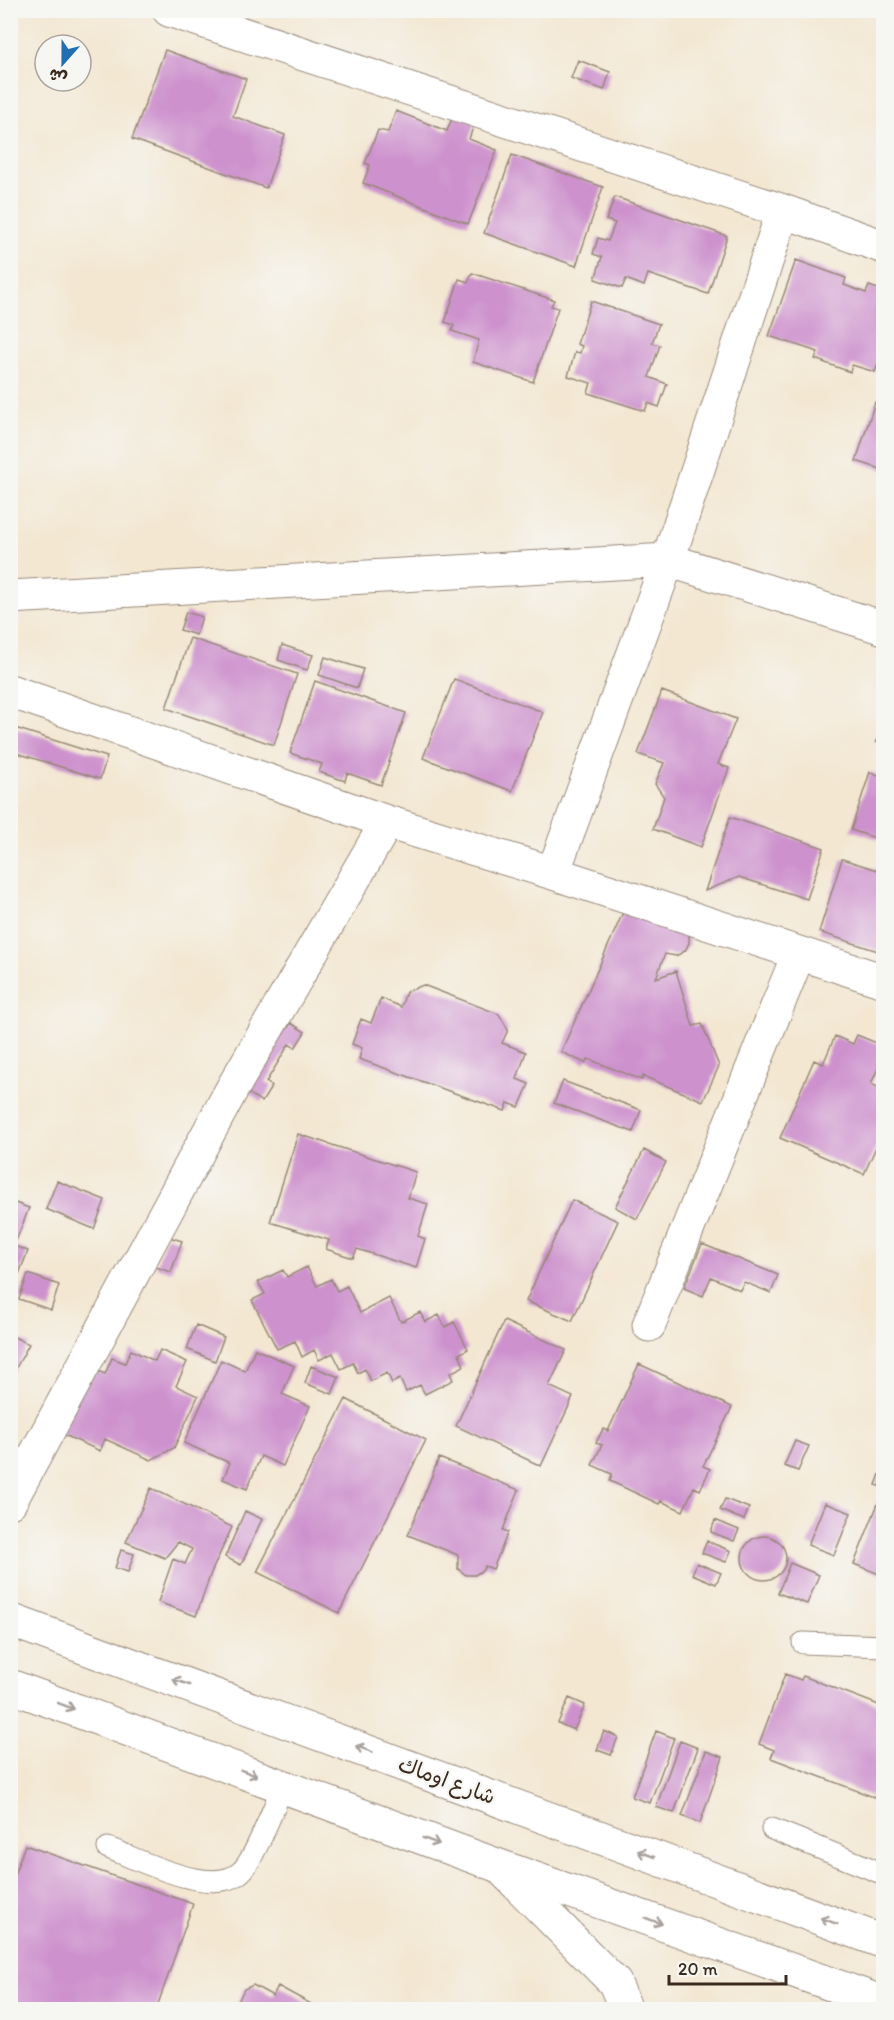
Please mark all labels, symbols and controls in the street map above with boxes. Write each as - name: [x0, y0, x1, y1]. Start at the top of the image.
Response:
- north arrow: [33, 33, 93, 93]
- text: ش: [46, 65, 69, 89]
- one-way arrow: [173, 1676, 191, 1687]
- one-way arrow: [56, 1701, 74, 1712]
- one-way arrow: [356, 1743, 374, 1754]
- street label: شارع اوماك: [394, 1751, 499, 1812]
- one-way arrow: [239, 1768, 258, 1779]
- one-way arrow: [422, 1836, 440, 1847]
- one-way arrow: [637, 1847, 656, 1858]
- one-way arrow: [820, 1915, 838, 1926]
- one-way arrow: [644, 1917, 663, 1928]
- scale bar: [669, 1948, 786, 1986]
- text: 20 m: [678, 1958, 718, 1980]

